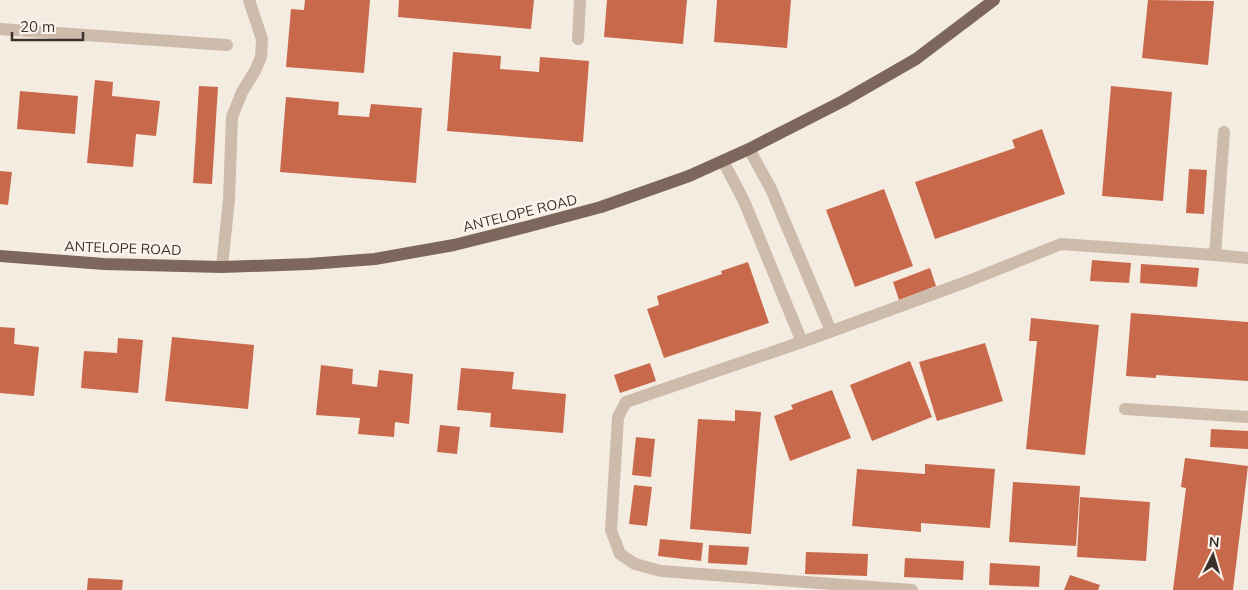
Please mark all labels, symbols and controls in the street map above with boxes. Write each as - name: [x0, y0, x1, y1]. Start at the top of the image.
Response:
- scale bar: [12, 10, 84, 42]
- text: 20 m: [20, 17, 55, 36]
- street label: ANTELOPE ROAD: [461, 190, 579, 236]
- street label: ANTELOPE ROAD: [64, 237, 182, 259]
- north arrow: [1188, 530, 1238, 580]
- text: N: [1208, 533, 1220, 551]

